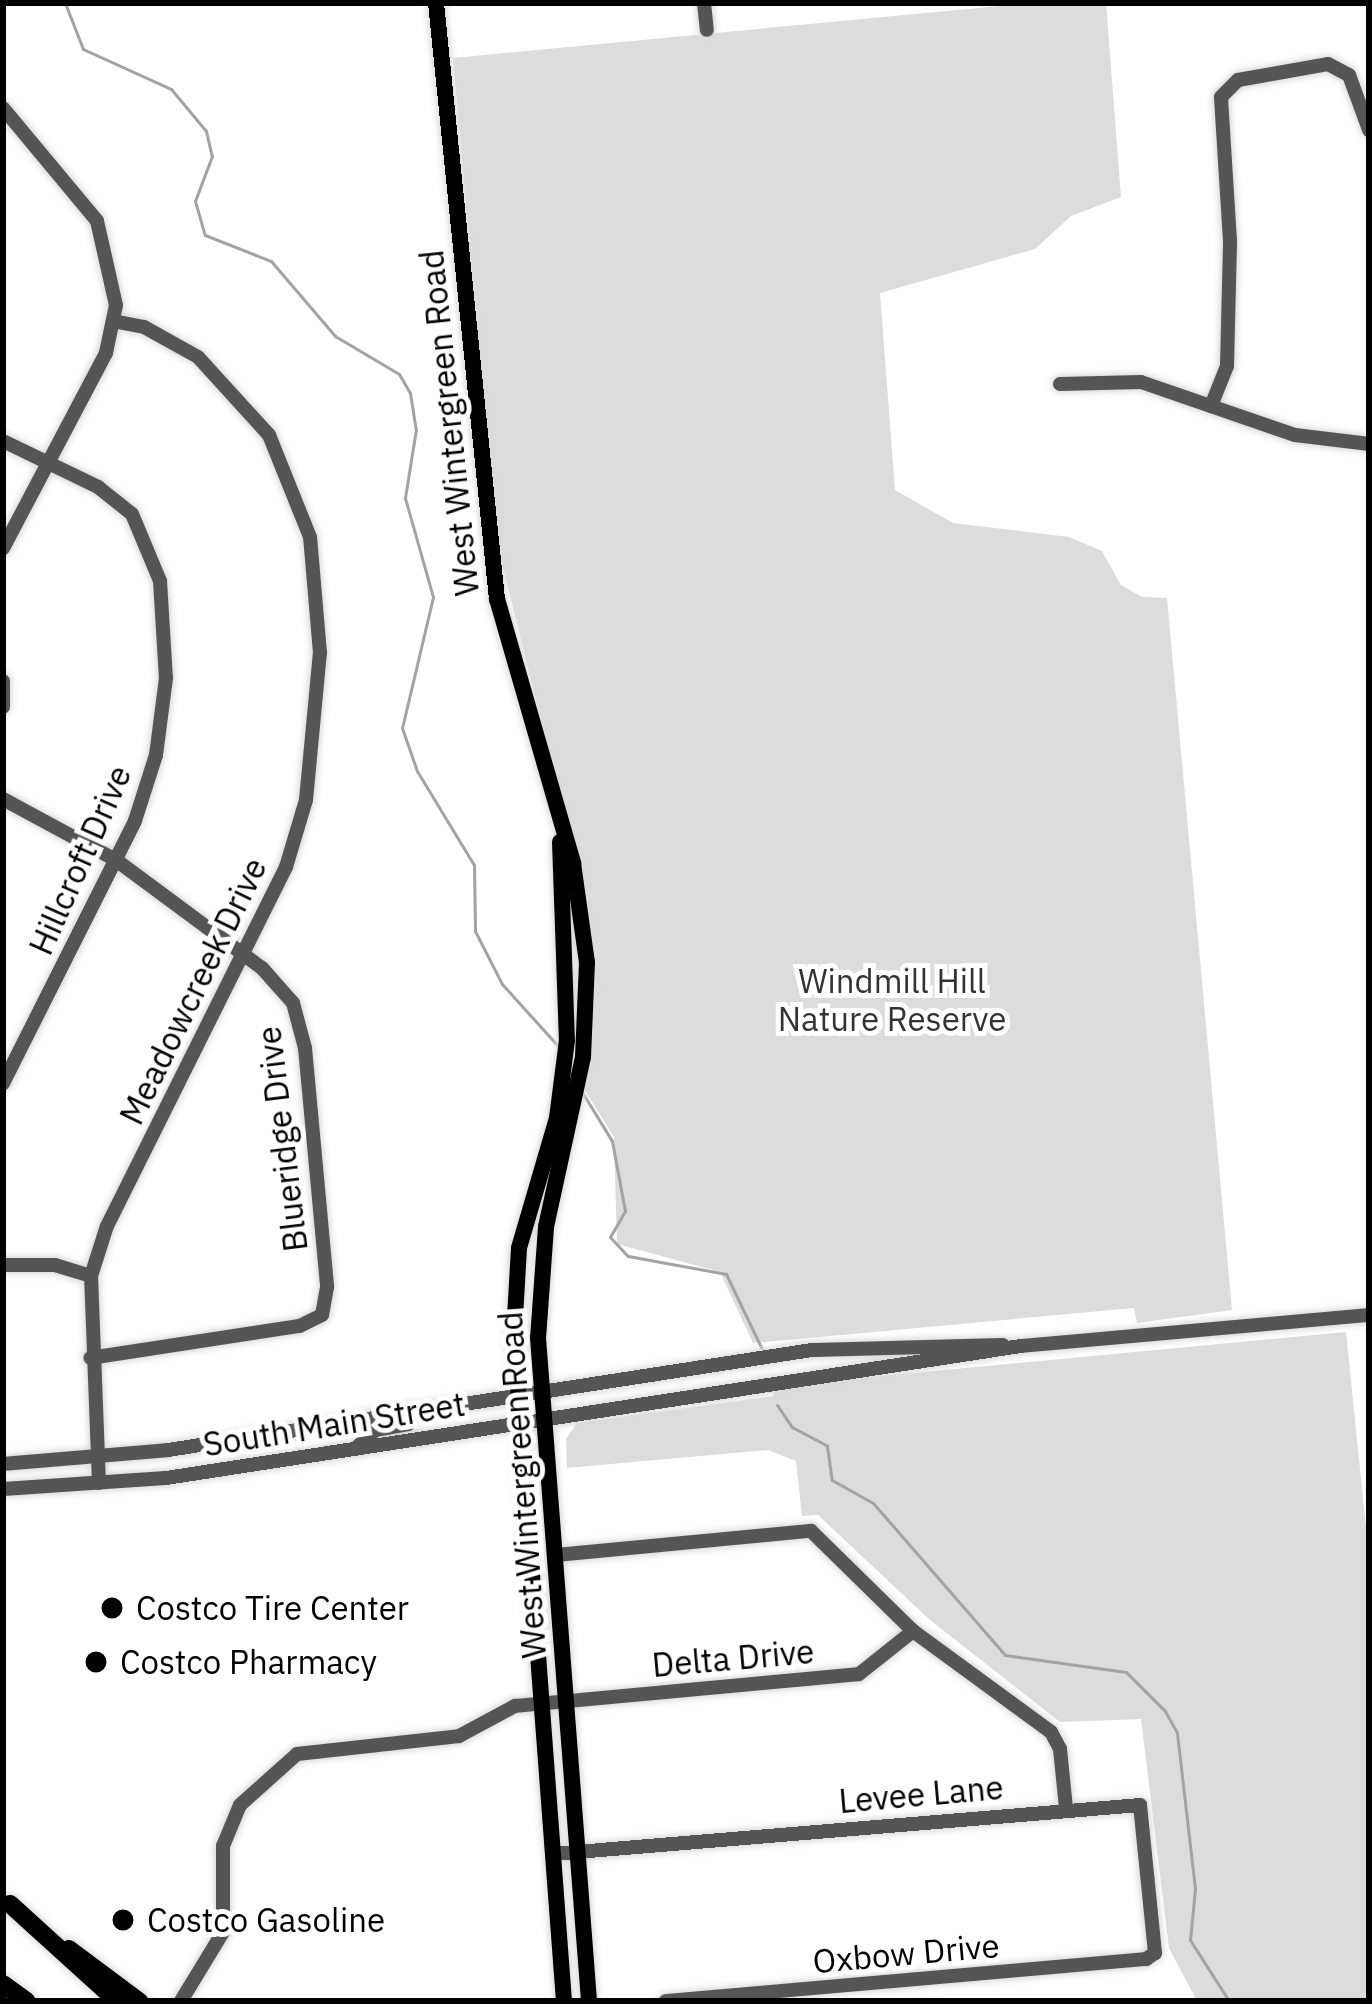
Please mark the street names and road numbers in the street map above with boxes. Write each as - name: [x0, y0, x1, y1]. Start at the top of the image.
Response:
- street label: West Wintergreen Road: [411, 248, 487, 598]
- street label: Hillcroft Drive: [21, 759, 139, 961]
- street label: Meadowcreek Drive: [111, 851, 275, 1131]
- street label: Blueridge Drive: [249, 1024, 315, 1254]
- street label: West Wintergreen Road: [490, 1310, 554, 1660]
- street label: South Main Street: [200, 1384, 468, 1464]
- street label: Delta Drive: [650, 1631, 816, 1685]
- street label: Levee Lane: [837, 1767, 1005, 1821]
- street label: Oxbow Drive: [811, 1925, 1001, 1981]

